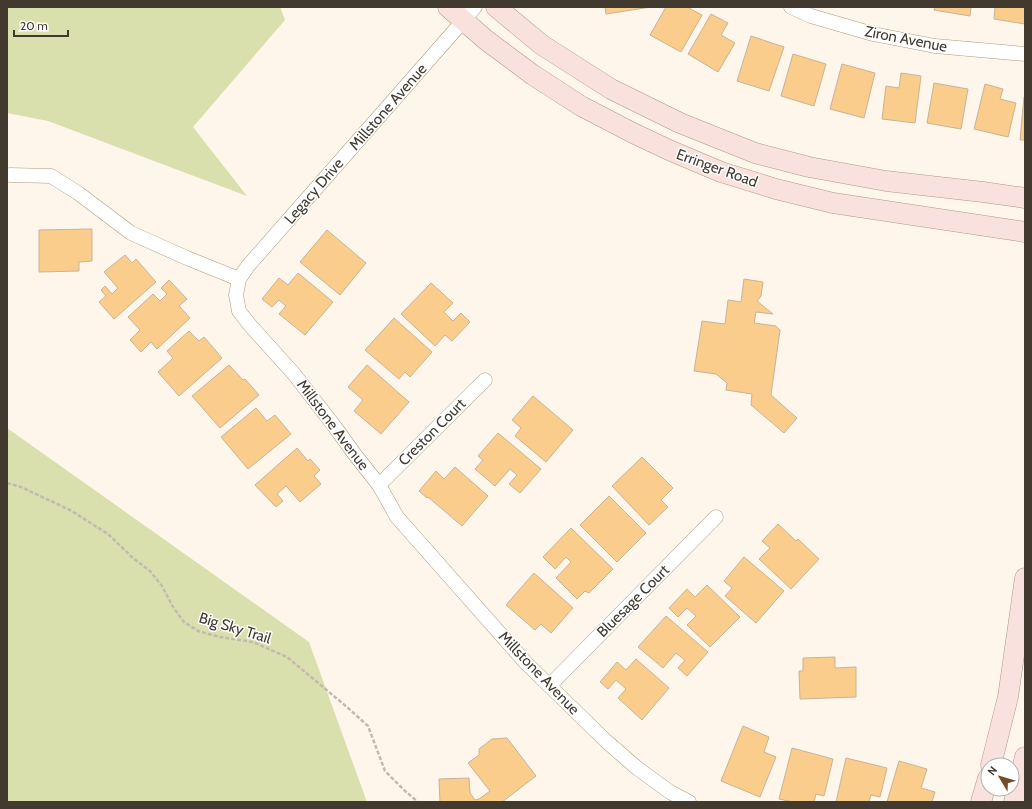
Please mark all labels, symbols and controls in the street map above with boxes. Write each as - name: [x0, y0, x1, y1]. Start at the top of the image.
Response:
- scale bar: [14, 12, 68, 38]
- text: 20 m: [20, 18, 48, 33]
- street label: Ziron Avenue: [863, 22, 949, 56]
- street label: Millstone Avenue: [346, 60, 431, 154]
- street label: Erringer Road: [674, 145, 760, 191]
- street label: Legacy Drive: [281, 154, 348, 228]
- street label: Millstone Avenue: [293, 376, 373, 474]
- street label: Creston Court: [395, 395, 469, 469]
- street label: Bluesage Court: [593, 561, 673, 641]
- street label: Big Sky Trail: [197, 609, 274, 648]
- street label: Millstone Avenue: [495, 628, 583, 719]
- north arrow: [980, 757, 1020, 797]
- text: N: [984, 763, 1000, 778]

